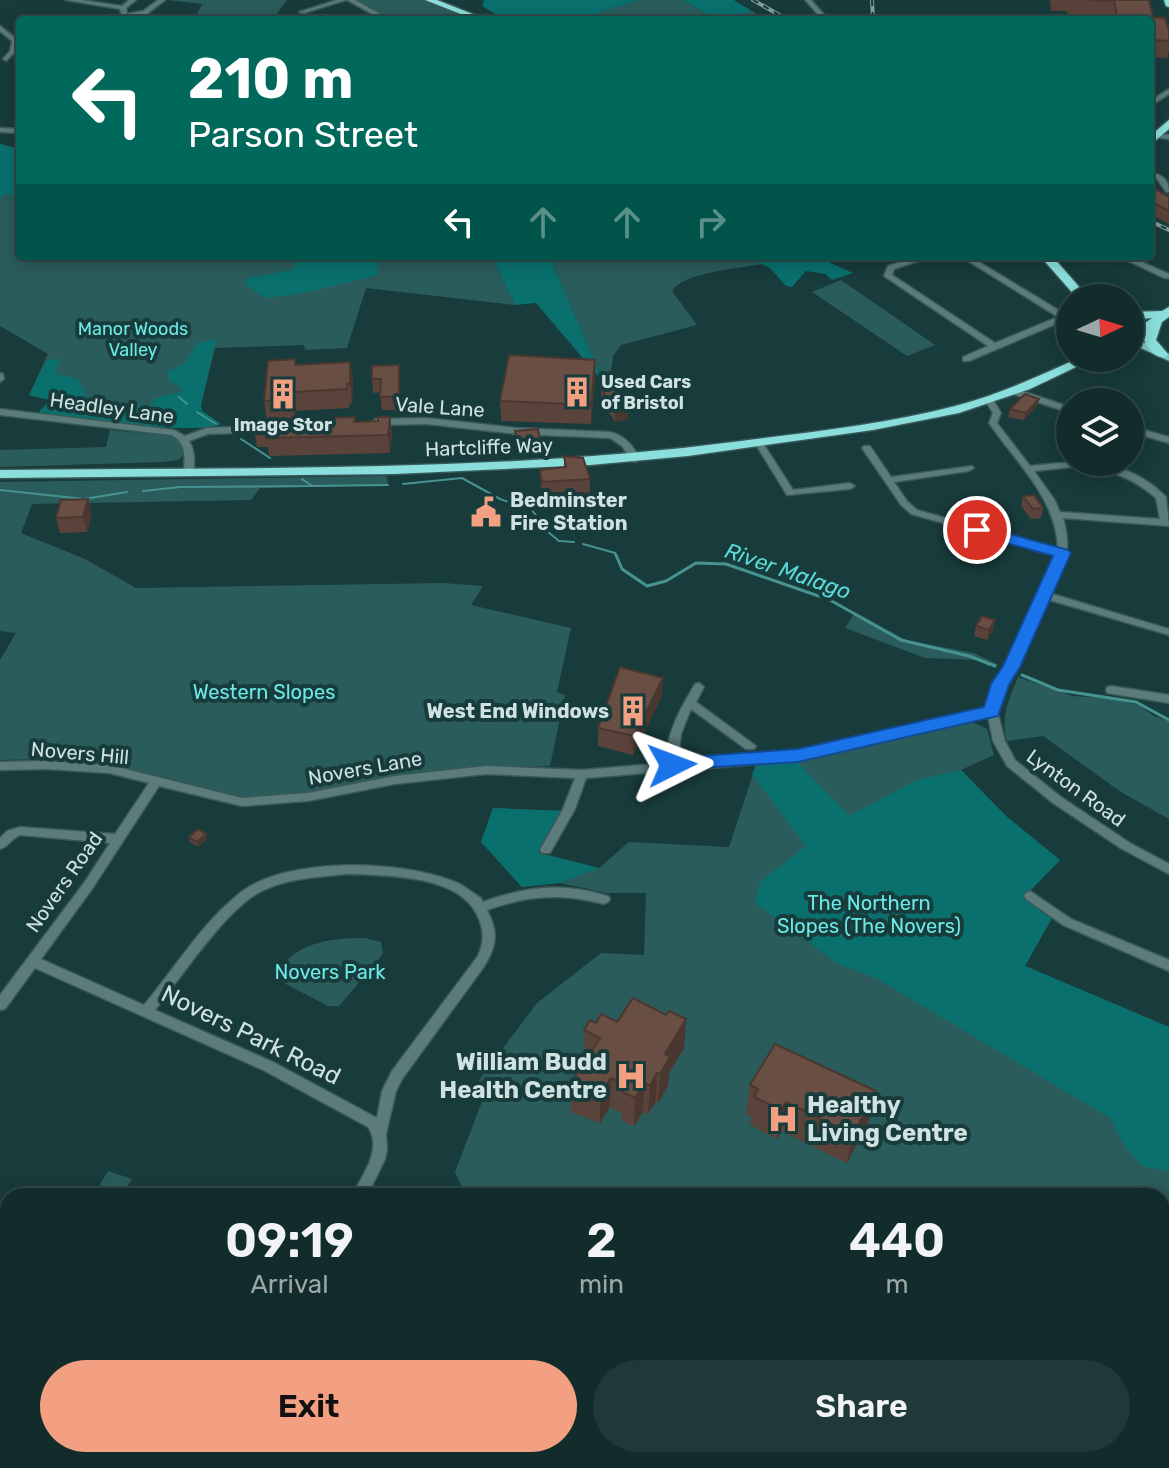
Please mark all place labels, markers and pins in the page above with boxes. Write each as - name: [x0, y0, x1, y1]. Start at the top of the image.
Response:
- place label: Used Cars of Bristol: [601, 371, 691, 414]
- building icon: Used Cars of Bristol: [560, 375, 594, 409]
- building icon: Image Stor: [266, 377, 300, 411]
- place label: Image Stor: [234, 414, 332, 436]
- place label: Bedminster Fire Station: [510, 488, 628, 535]
- public building icon: Bedminster Fire Station: [469, 495, 503, 529]
- pin: [943, 496, 1011, 564]
- building icon: West End Windows: [616, 694, 650, 728]
- place label: West End Windows: [427, 699, 609, 723]
- place label: William Budd Health Centre: [439, 1048, 607, 1104]
- hospital icon: William Budd Health Centre: [614, 1059, 648, 1093]
- place label: Healthy Living Centre: [807, 1091, 968, 1147]
- hospital icon: Healthy Living Centre: [766, 1102, 800, 1136]

